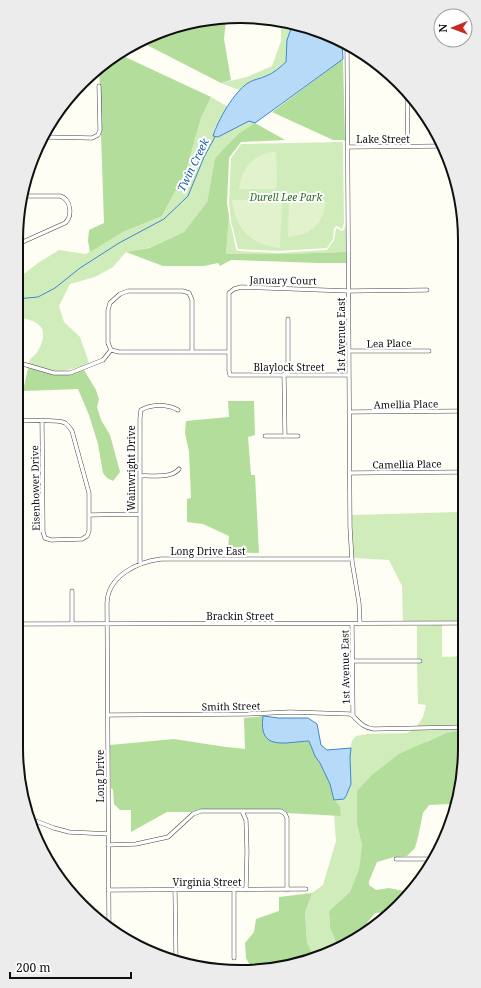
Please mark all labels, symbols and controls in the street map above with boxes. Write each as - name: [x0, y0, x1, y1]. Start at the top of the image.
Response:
- north arrow: [433, 8, 473, 48]
- text: N: [435, 23, 450, 33]
- street label: Lake Street: [356, 132, 410, 146]
- water label: Twin Creek: [173, 135, 212, 194]
- park label: Durell Lee Park: [249, 190, 322, 204]
- street label: January Court: [248, 272, 317, 288]
- street label: 1st Avenue East: [334, 297, 348, 372]
- street label: Lea Place: [366, 336, 412, 350]
- street label: Blaylock Street: [254, 360, 325, 374]
- street label: Amellia Place: [374, 396, 438, 412]
- street label: Wainwright Drive: [124, 425, 138, 511]
- street label: Eisenhower Drive: [27, 445, 43, 531]
- street label: Camellia Place: [372, 456, 442, 472]
- street label: Long Drive East: [170, 544, 246, 558]
- street label: Brackin Street: [206, 609, 274, 623]
- street label: 1st Avenue East: [337, 629, 353, 704]
- street label: Smith Street: [202, 698, 261, 714]
- street label: Long Drive: [93, 750, 107, 802]
- street label: Virginia Street: [172, 875, 242, 889]
- scale bar: [10, 954, 131, 980]
- text: 200 m: [16, 959, 51, 976]

